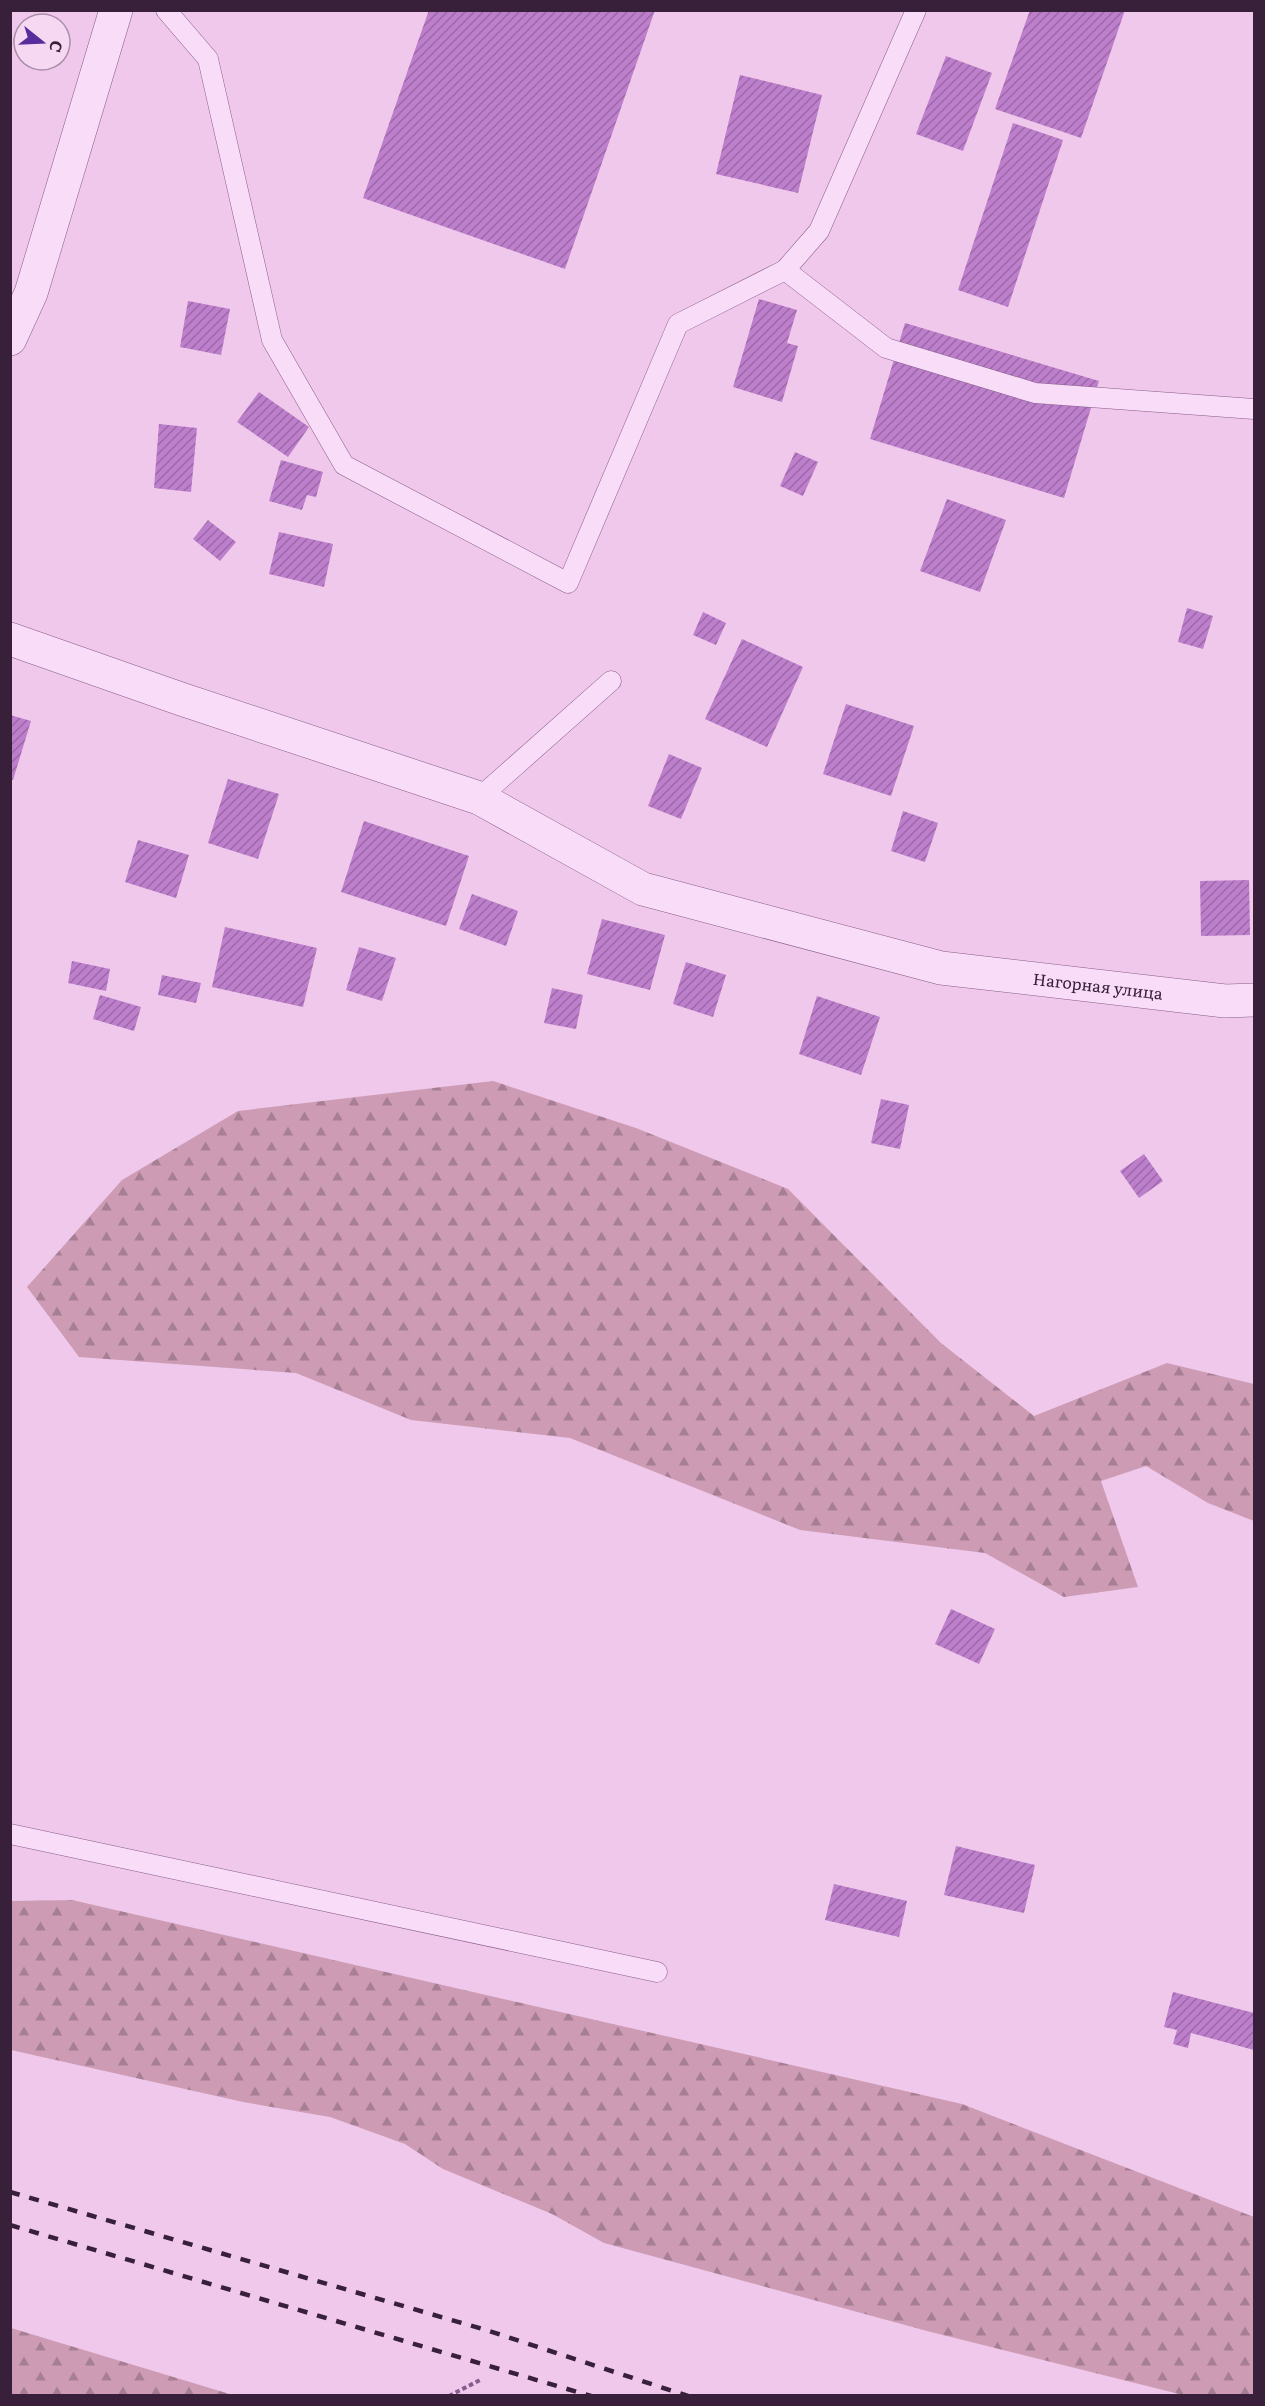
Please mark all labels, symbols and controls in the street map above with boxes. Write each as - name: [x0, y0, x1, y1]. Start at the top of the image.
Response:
- north arrow: [12, 12, 72, 72]
- text: С: [44, 38, 70, 56]
- street label: Нагорная улица: [1032, 966, 1165, 1005]

